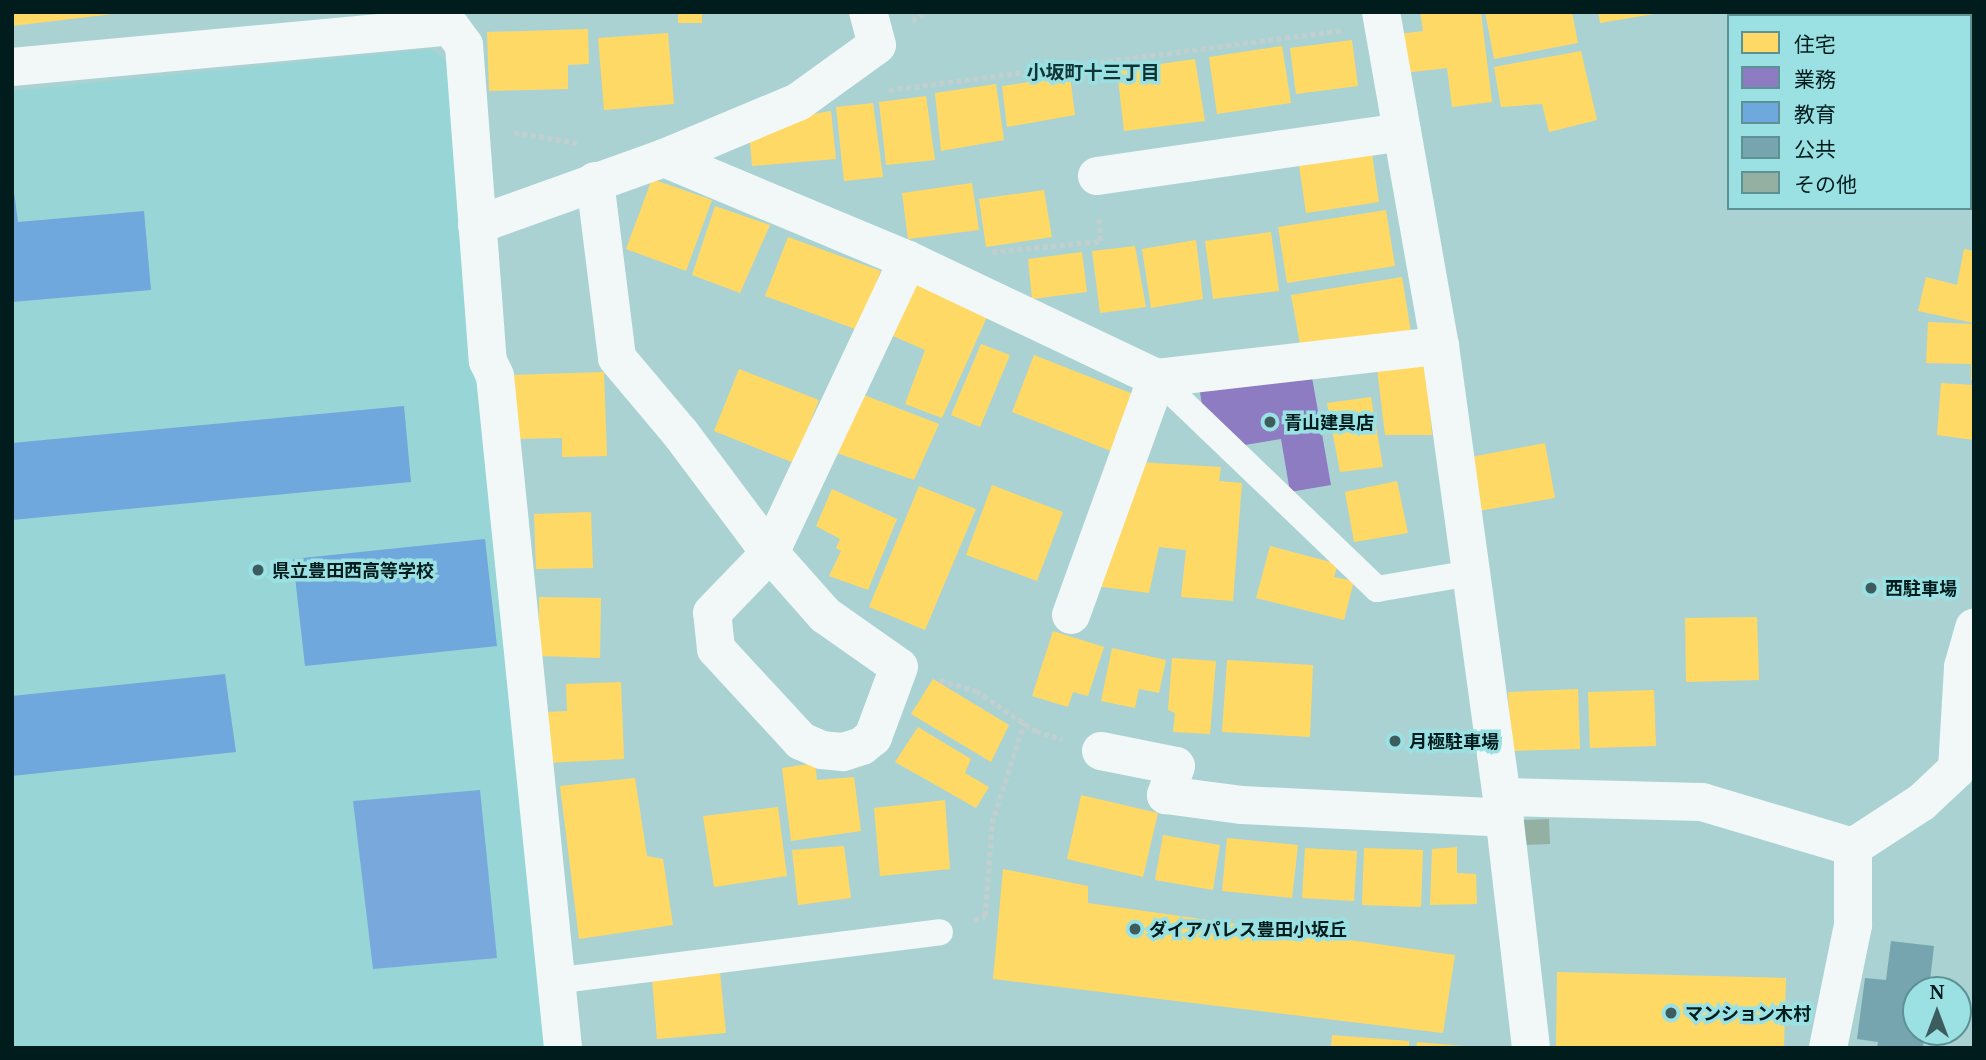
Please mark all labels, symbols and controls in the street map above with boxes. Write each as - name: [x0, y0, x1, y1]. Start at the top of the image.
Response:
- legend: [1727, 14, 1972, 210]
- text: 住宅: [1794, 30, 1836, 58]
- district label: 小坂町十三丁目: [1027, 62, 1159, 84]
- text: 業務: [1794, 65, 1836, 93]
- text: 教育: [1794, 100, 1836, 128]
- text: 公共: [1794, 135, 1836, 163]
- text: その他: [1794, 170, 1857, 198]
- place label: 青山建具店: [1284, 411, 1374, 433]
- marker: 青山建具店: [1262, 414, 1278, 430]
- place label: 県立豊田西高等学校: [272, 559, 434, 581]
- marker: 県立豊田西高等学校: [250, 562, 266, 578]
- place label: 西駐車場: [1885, 577, 1957, 599]
- marker: 西駐車場: [1863, 580, 1879, 596]
- place label: 月極駐車場: [1409, 730, 1499, 752]
- marker: 月極駐車場: [1387, 733, 1403, 749]
- place label: ダイアパレス豊田小坂丘: [1149, 918, 1347, 940]
- marker: ダイアパレス豊田小坂丘: [1127, 921, 1143, 937]
- north arrow: [1902, 976, 1972, 1046]
- text: N: [1930, 979, 1944, 1005]
- place label: マンション木村: [1685, 1002, 1811, 1024]
- marker: マンション木村: [1663, 1005, 1679, 1021]

